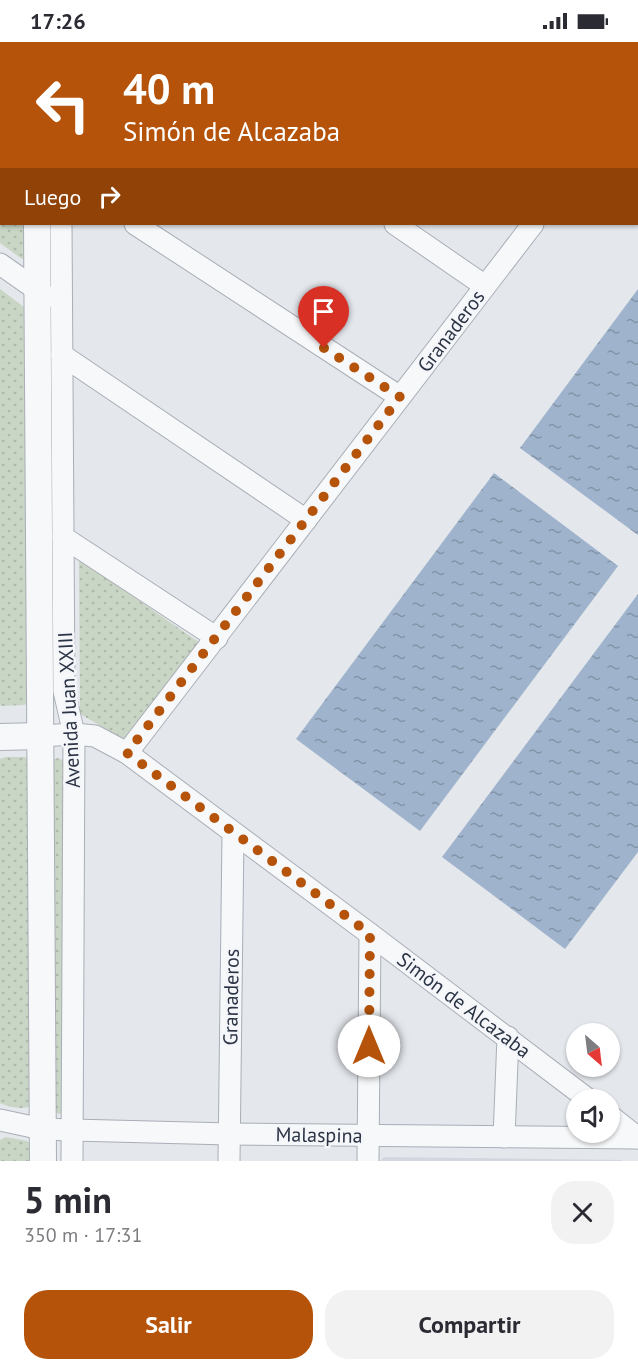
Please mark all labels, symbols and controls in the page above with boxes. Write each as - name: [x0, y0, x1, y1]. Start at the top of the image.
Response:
- text: 17:26: [30, 7, 86, 35]
- text: 40 m: [123, 61, 215, 116]
- icon: left: [24, 66, 102, 144]
- text: Simón de Alcazaba: [123, 114, 340, 148]
- icon: right: [93, 180, 126, 213]
- text: Luego: [24, 183, 81, 211]
- street label: Granaderos: [412, 285, 490, 377]
- pin: [298, 286, 349, 348]
- icon: arrive: [307, 295, 340, 328]
- street label: Avenida Juan XXIII: [52, 631, 86, 789]
- street label: Simón de Alcazaba: [392, 946, 536, 1064]
- street label: Granaderos: [217, 948, 245, 1046]
- position arrow: [337, 1014, 401, 1078]
- north arrow: [566, 1023, 620, 1077]
- map controls: [566, 1023, 620, 1143]
- button: sound: [566, 1089, 620, 1143]
- street label: Malaspina: [275, 1121, 363, 1149]
- text: 5 min: [24, 1176, 112, 1223]
- button: close: [551, 1181, 614, 1244]
- text: 350 m · 17:31: [24, 1222, 142, 1248]
- button: Salir: [24, 1290, 313, 1359]
- button: Compartir: [325, 1290, 614, 1359]

